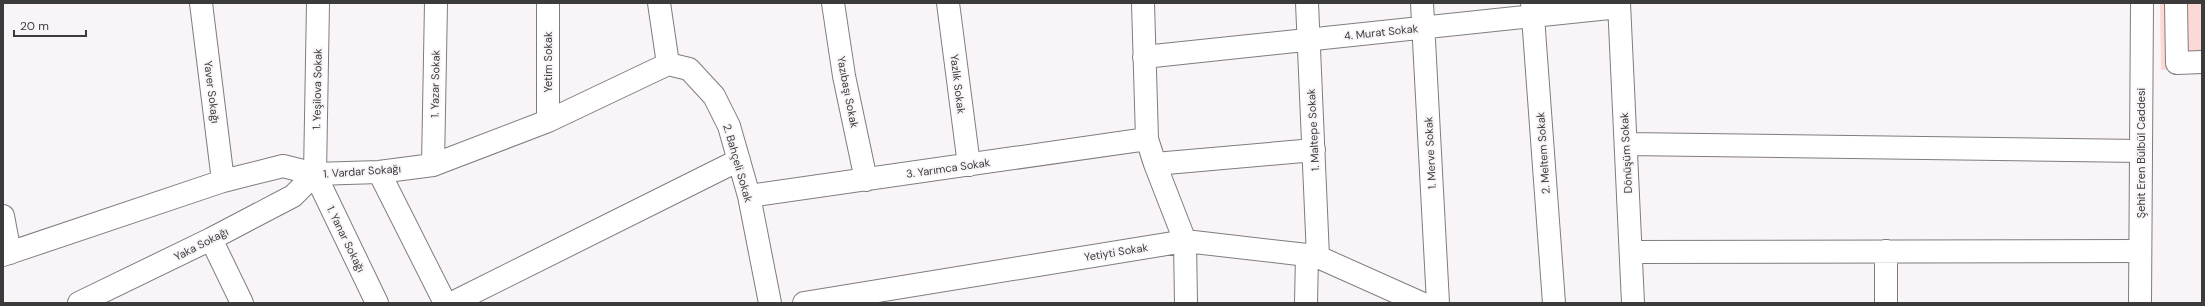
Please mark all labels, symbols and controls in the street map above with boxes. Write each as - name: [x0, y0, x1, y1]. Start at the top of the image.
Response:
- scale bar: [14, 12, 86, 38]
- text: 20 m: [20, 18, 49, 34]
- street label: 4. Murat Sokak: [1343, 21, 1419, 43]
- street label: Yetim Sokak: [541, 31, 555, 93]
- street label: 1. Yeşilova Sokak: [309, 48, 325, 130]
- street label: 1. Yazar Sokak: [427, 49, 443, 118]
- street label: Yazlık Sokak: [947, 53, 969, 115]
- street label: Yazıbaşı Sokak: [834, 55, 862, 129]
- street label: Yaver Sokağı: [201, 60, 223, 124]
- street label: 1. Maltepe Sokak: [1304, 88, 1322, 172]
- street label: Şehit Eren Bülbül Caddesi: [2134, 88, 2148, 218]
- street label: 2. Meltem Sokak: [1533, 111, 1553, 195]
- street label: Dönüşüm Sokak: [1617, 112, 1635, 194]
- street label: 1. Merve Sokak: [1421, 116, 1439, 190]
- street label: 2. Bahçeli Sokak: [720, 122, 756, 204]
- street label: 3. Yarımca Sokak: [905, 155, 991, 181]
- street label: 1. Vardar Sokağı: [323, 161, 401, 181]
- street label: 1. Yanar Sokağı: [324, 203, 368, 275]
- street label: Yaka Sokağı: [172, 224, 230, 264]
- street label: Yetiyti Sokak: [1083, 240, 1149, 264]

